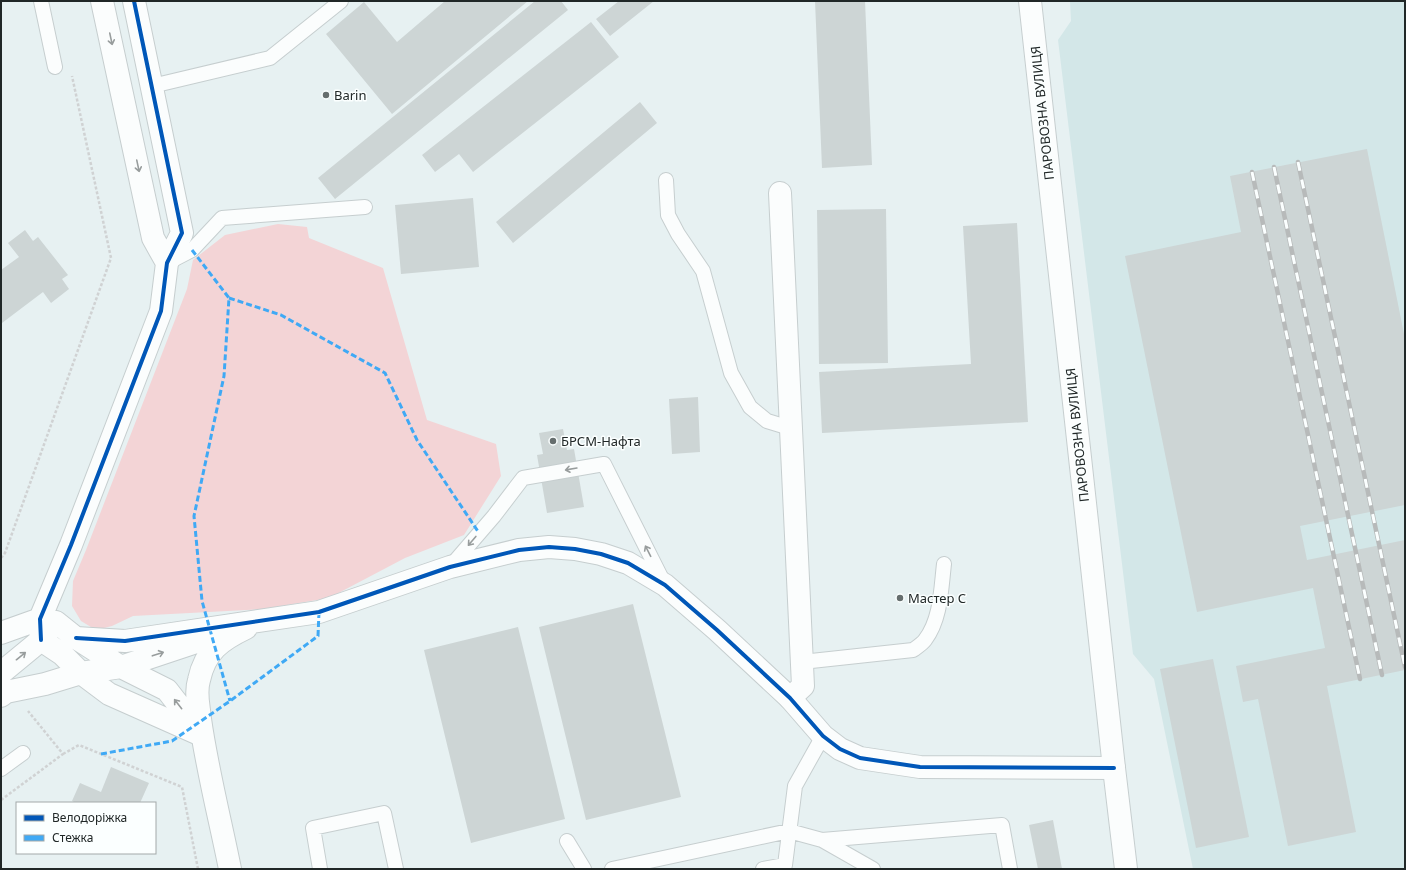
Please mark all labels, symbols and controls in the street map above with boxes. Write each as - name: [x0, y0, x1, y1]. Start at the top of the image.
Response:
- one-way arrow: [107, 32, 115, 45]
- street label: ПАРОВОЗНА ВУЛИЦЯ: [1026, 45, 1058, 181]
- place label: Barin: [334, 86, 367, 104]
- marker: Barin: [321, 90, 331, 100]
- one-way arrow: [134, 159, 142, 172]
- street label: ПАРОВОЗНА ВУЛИЦЯ: [1061, 367, 1093, 503]
- place label: БРСМ-Нафта: [561, 432, 641, 450]
- marker: БРСМ-Нафта: [548, 436, 558, 446]
- one-way arrow: [565, 466, 578, 474]
- one-way arrow: [468, 535, 477, 546]
- one-way arrow: [643, 545, 651, 557]
- place label: Мастер С: [908, 589, 966, 607]
- marker: Мастер С: [895, 593, 905, 603]
- one-way arrow: [151, 650, 163, 658]
- one-way arrow: [16, 652, 27, 661]
- one-way arrow: [174, 699, 182, 710]
- legend: [16, 802, 156, 854]
- text: Велодоріжка: [52, 809, 127, 826]
- text: Стежка: [52, 829, 93, 846]

